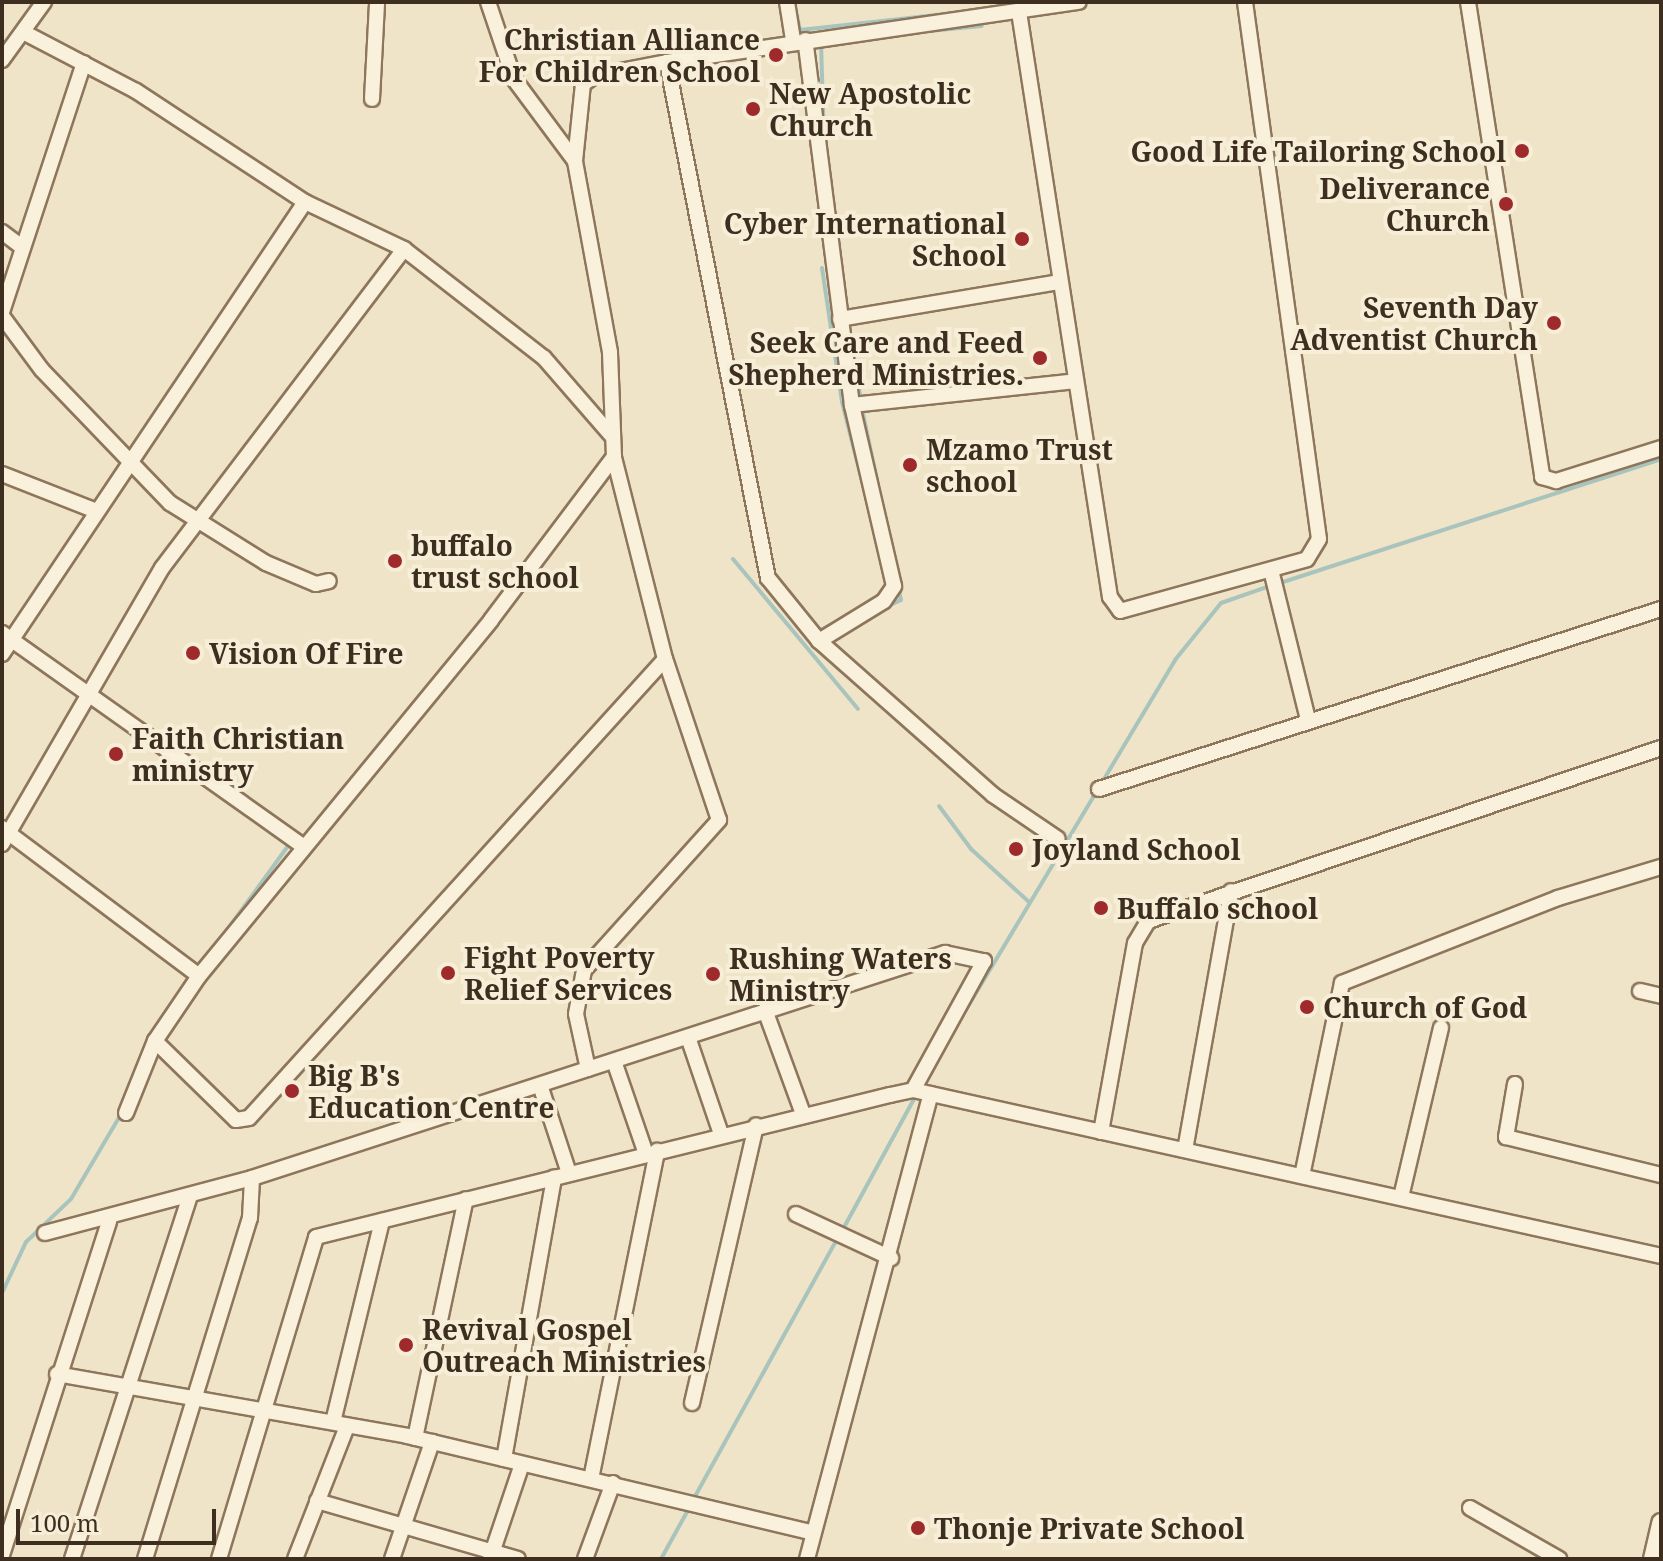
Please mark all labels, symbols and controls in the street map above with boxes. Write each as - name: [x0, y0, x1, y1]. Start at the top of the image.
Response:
- place label: Christian Alliance For Children School: [479, 22, 760, 88]
- marker: Christian Alliance For Children School: [767, 46, 785, 64]
- place label: New Apostolic Church: [769, 76, 971, 142]
- marker: New Apostolic Church: [744, 100, 762, 118]
- place label: Good Life Tailoring School: [1131, 134, 1506, 168]
- marker: Good Life Tailoring School: [1513, 142, 1531, 160]
- place label: Deliverance Church: [1319, 171, 1490, 237]
- marker: Deliverance Church: [1497, 195, 1515, 213]
- place label: Cyber International School: [724, 206, 1006, 272]
- marker: Cyber International School: [1013, 230, 1031, 248]
- place label: Seventh Day Adventist Church: [1290, 290, 1538, 356]
- marker: Seventh Day Adventist Church: [1545, 314, 1563, 332]
- place label: Seek Care and Feed Shepherd Ministries.: [728, 325, 1024, 391]
- marker: Seek Care and Feed Shepherd Ministries.: [1031, 349, 1049, 367]
- place label: Mzamo Trust school: [926, 432, 1113, 498]
- marker: Mzamo Trust school: [901, 456, 919, 474]
- place label: buffalo trust school: [411, 528, 579, 594]
- marker: buffalo trust school: [386, 552, 404, 570]
- place label: Vision Of Fire: [209, 636, 403, 670]
- marker: Vision Of Fire: [184, 644, 202, 662]
- place label: Faith Christian ministry: [132, 721, 344, 787]
- marker: Faith Christian ministry: [107, 745, 125, 763]
- place label: Joyland School: [1032, 832, 1241, 866]
- marker: Joyland School: [1007, 840, 1025, 858]
- place label: Buffalo school: [1117, 891, 1318, 925]
- marker: Buffalo school: [1092, 899, 1110, 917]
- place label: Fight Poverty Relief Services: [464, 940, 672, 1006]
- place label: Rushing Waters Ministry: [729, 941, 952, 1007]
- marker: Fight Poverty Relief Services: [439, 964, 457, 982]
- marker: Rushing Waters Ministry: [704, 965, 722, 983]
- place label: Church of God: [1323, 990, 1527, 1024]
- marker: Church of God: [1298, 998, 1316, 1016]
- place label: Big B's Education Centre: [308, 1058, 554, 1124]
- marker: Big B's Education Centre: [283, 1082, 301, 1100]
- place label: Revival Gospel Outreach Ministries: [422, 1312, 706, 1378]
- marker: Revival Gospel Outreach Ministries: [397, 1336, 415, 1354]
- scale bar: [20, 1493, 220, 1543]
- text: 100 m: [30, 1506, 99, 1539]
- place label: Thonje Private School: [934, 1511, 1244, 1545]
- marker: Thonje Private School: [909, 1519, 927, 1537]

